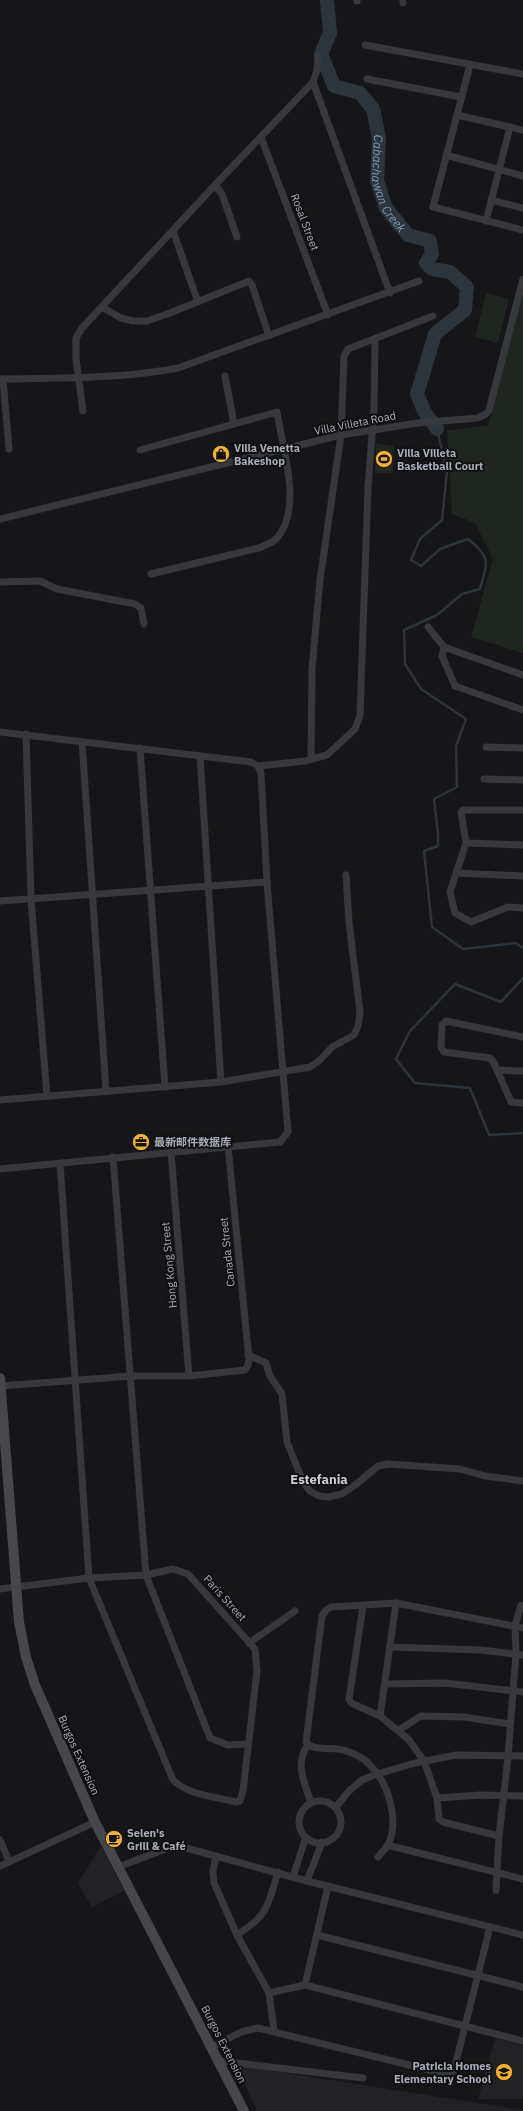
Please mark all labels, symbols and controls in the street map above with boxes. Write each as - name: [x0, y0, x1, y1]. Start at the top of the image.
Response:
- water label: Cabachawan Creek: [369, 134, 410, 235]
- street label: Rosal Street: [288, 191, 322, 253]
- street label: Villa Villeta Road: [313, 408, 397, 438]
- place label: Villa Venetta Bakeshop: [234, 441, 300, 468]
- shop icon: Villa Venetta Bakeshop: [211, 444, 231, 464]
- place label: Villa Villeta Basketball Court: [397, 446, 483, 473]
- sports icon: Villa Villeta Basketball Court: [374, 449, 394, 469]
- office icon: 最新邮件数据库: [131, 1132, 151, 1152]
- place label: 最新邮件数据库: [154, 1135, 231, 1149]
- street label: Canada Street: [216, 1216, 238, 1287]
- street label: Hong Kong Street: [158, 1221, 180, 1309]
- district label: Estefania: [290, 1471, 348, 1488]
- street label: Paris Street: [201, 1572, 249, 1624]
- street label: Burgos Extension: [55, 1713, 103, 1797]
- place label: Selen's Grill & Café: [127, 1826, 186, 1853]
- cafe icon: Selen's Grill & Café: [104, 1829, 124, 1849]
- street label: Burgos Extension: [198, 2003, 250, 2085]
- place label: Patricia Homes Elementary School: [394, 2059, 492, 2086]
- school or university icon: Patricia Homes Elementary School: [494, 2062, 514, 2082]

